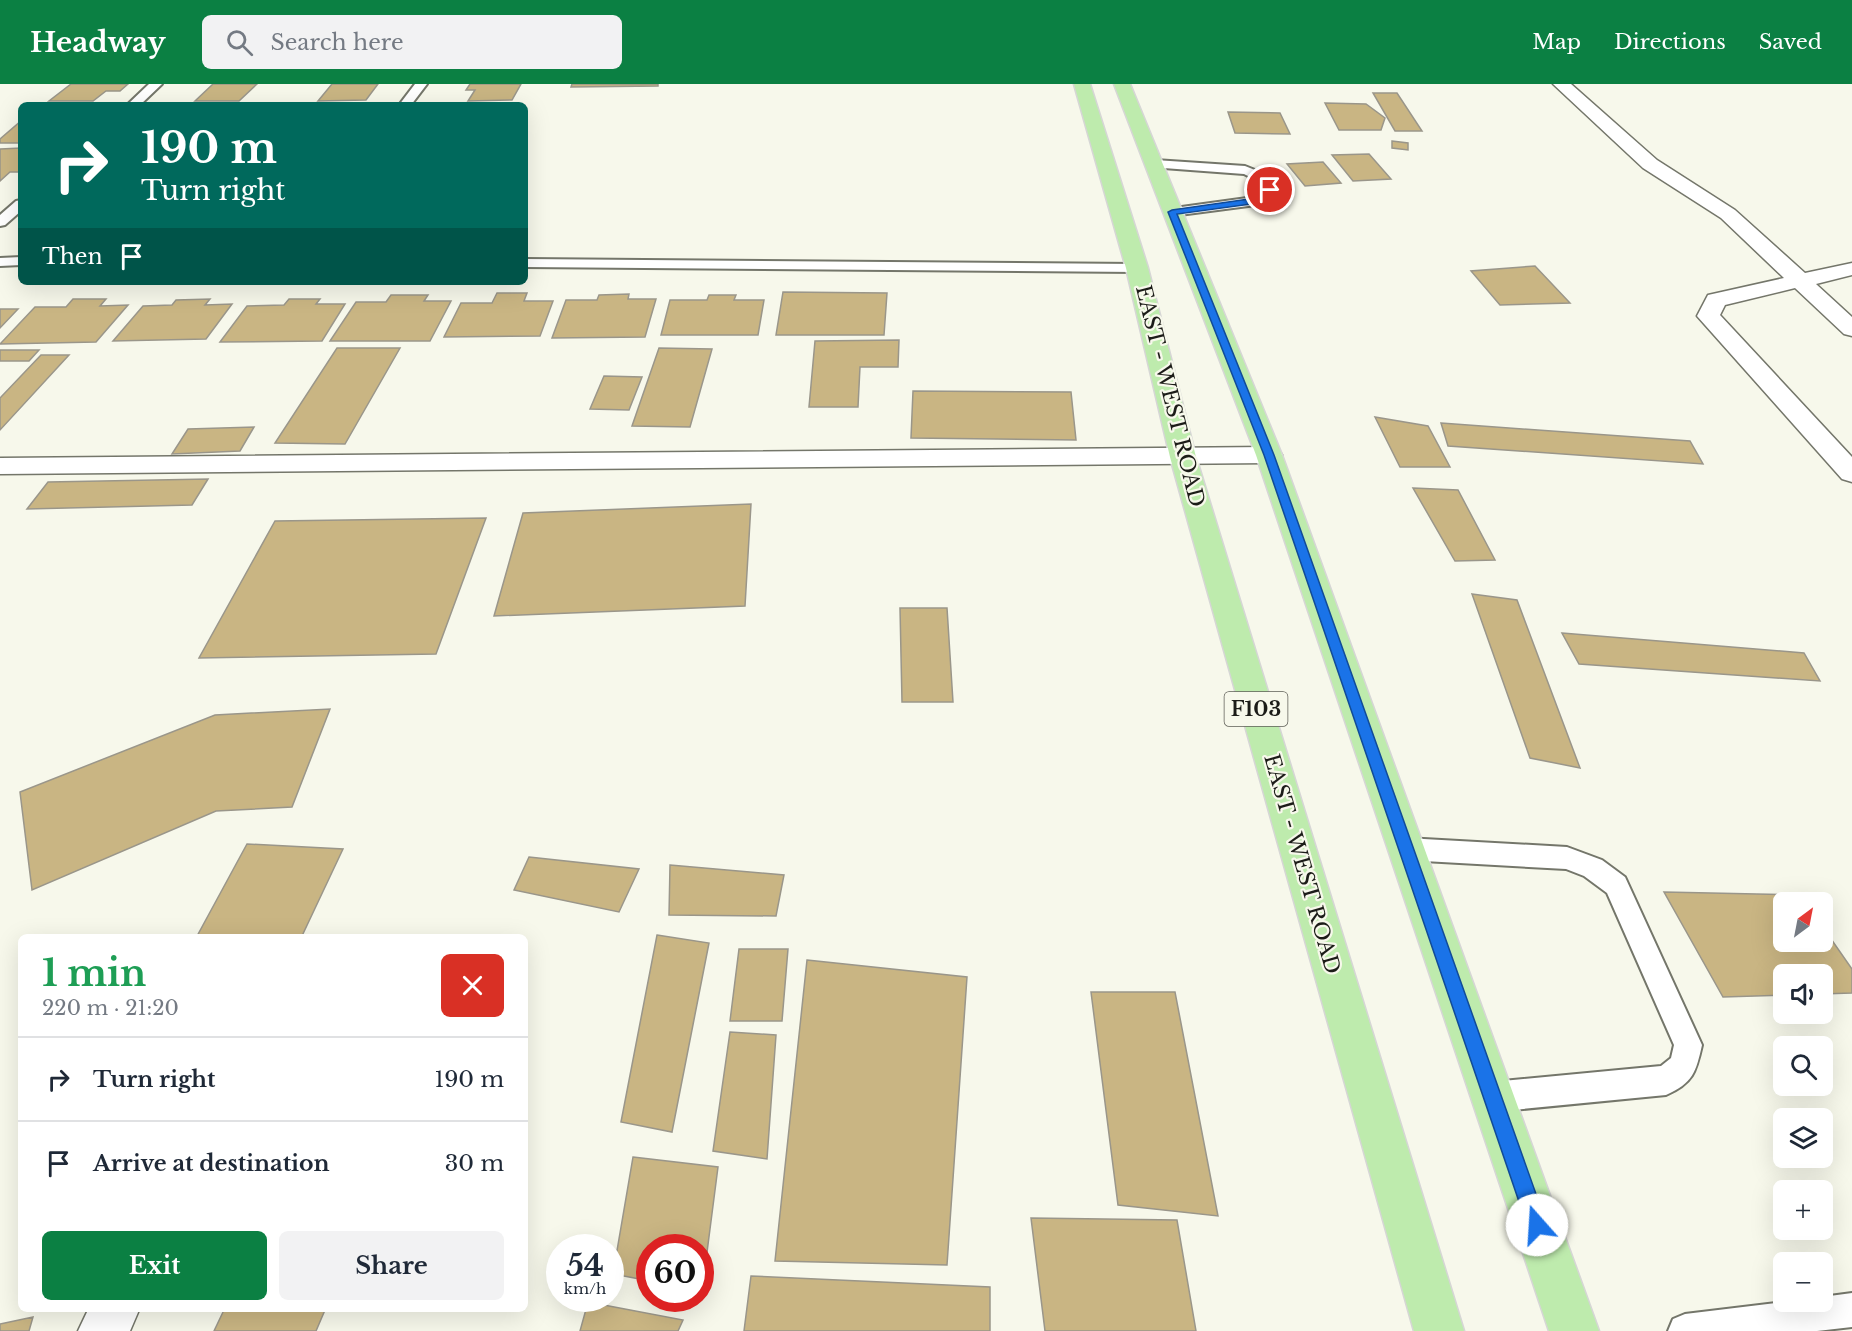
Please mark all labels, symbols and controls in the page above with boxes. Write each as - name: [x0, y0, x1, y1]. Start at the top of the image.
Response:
- search box: [202, 15, 622, 69]
- text: Headway: [30, 25, 166, 60]
- icon: search: [223, 26, 256, 59]
- text: Search here: [271, 29, 404, 56]
- text: Map: [1532, 29, 1581, 55]
- text: Directions: [1614, 29, 1726, 55]
- text: Saved: [1759, 29, 1822, 55]
- text: 190 m: [141, 122, 277, 174]
- icon: right: [42, 126, 120, 204]
- pin: [1244, 164, 1295, 215]
- icon: arrive: [1253, 173, 1286, 206]
- text: Turn right: [141, 174, 285, 207]
- icon: arrive: [115, 240, 148, 273]
- text: Then: [42, 243, 103, 270]
- street label: EAST - WEST ROAD: [1130, 282, 1210, 510]
- road number: F103: [1224, 692, 1288, 726]
- street label: EAST - WEST ROAD: [1258, 751, 1346, 977]
- north arrow: [1773, 892, 1833, 952]
- map controls: [1773, 892, 1833, 1312]
- text: 1 min: [42, 951, 146, 996]
- button: close: [441, 954, 504, 1017]
- button: sound: [1773, 964, 1833, 1024]
- text: 220 m · 21:20: [42, 996, 179, 1020]
- button: search: [1773, 1036, 1833, 1096]
- icon: right: [42, 1063, 75, 1096]
- text: Turn right: [93, 1066, 215, 1093]
- text: 190 m: [434, 1066, 504, 1093]
- button: layers: [1773, 1108, 1833, 1168]
- icon: arrive: [42, 1147, 75, 1180]
- text: Arrive at destination: [93, 1150, 330, 1177]
- text: 30 m: [445, 1150, 504, 1177]
- button: +: [1773, 1180, 1833, 1240]
- position arrow: [1505, 1193, 1569, 1257]
- button: Exit: [42, 1231, 267, 1300]
- button: Share: [279, 1231, 504, 1300]
- speed limit sign: 60: [636, 1234, 714, 1312]
- text: 54: [566, 1247, 604, 1284]
- button: −: [1773, 1252, 1833, 1312]
- text: km/h: [564, 1279, 606, 1298]

